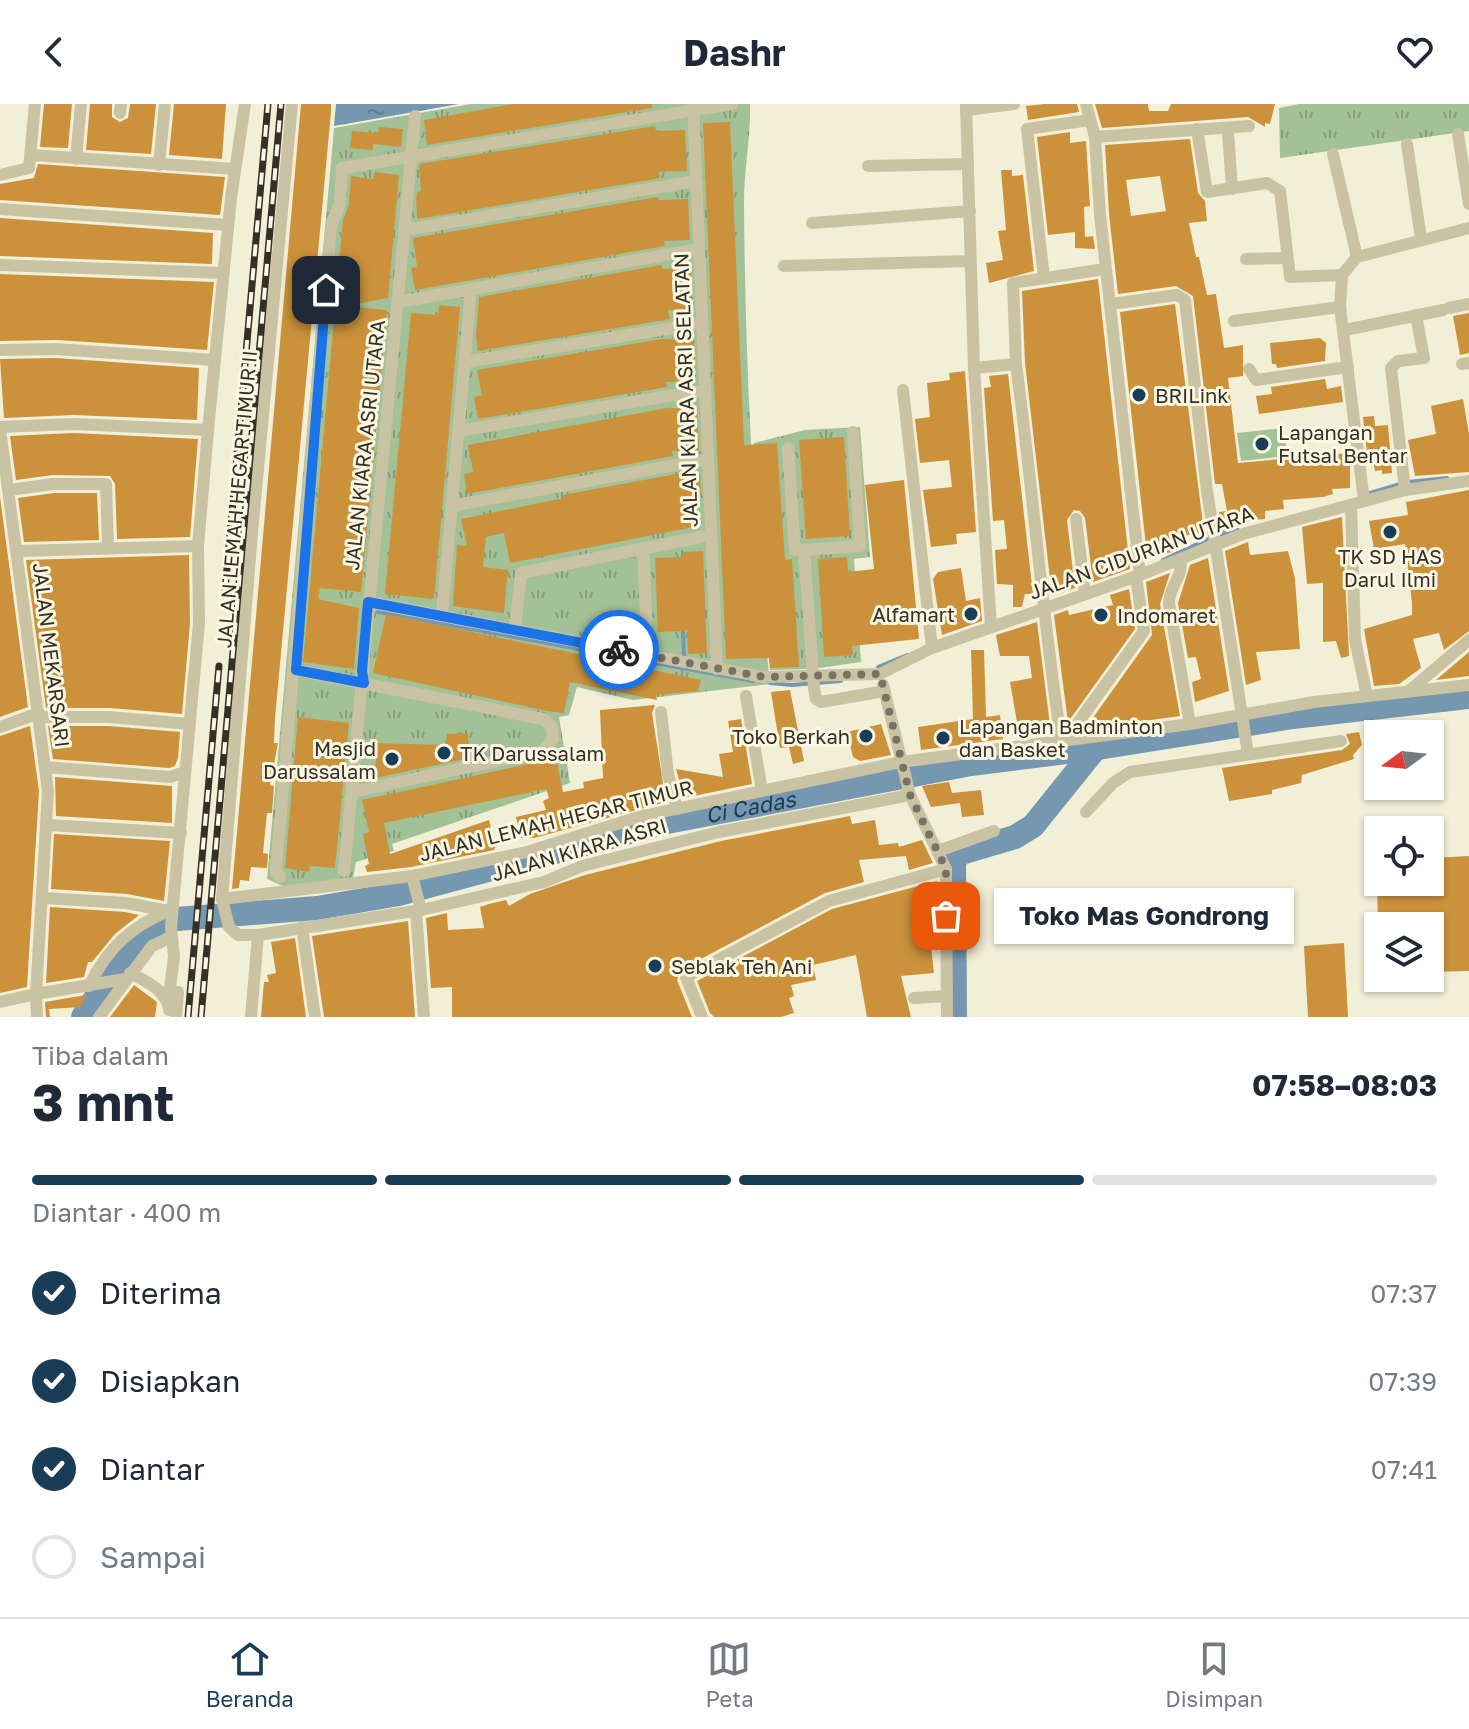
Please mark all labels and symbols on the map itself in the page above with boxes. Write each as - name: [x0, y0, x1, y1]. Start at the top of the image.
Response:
- street label: JALAN KIARA ASRI SELATAN: [668, 253, 702, 527]
- pin: [292, 256, 360, 324]
- street label: JALAN KIARA ASRI UTARA: [339, 319, 389, 571]
- street label: JALAN LEMAH HEGAR TIMUR II: [211, 349, 261, 649]
- place label: BRILink: [1155, 383, 1229, 407]
- marker: BRILink: [1130, 386, 1148, 404]
- place label: Lapangan Futsal Bentar: [1278, 420, 1408, 467]
- marker: Lapangan Futsal Bentar: [1253, 435, 1271, 453]
- street label: JALAN CIDURIAN UTARA: [1025, 500, 1257, 604]
- marker: TK SD HAS Darul Ilmi: [1381, 523, 1399, 541]
- place label: TK SD HAS Darul Ilmi: [1338, 544, 1442, 591]
- street label: JALAN MEKARSARI: [29, 561, 75, 749]
- place label: Alfamart: [873, 602, 955, 626]
- place label: Indomaret: [1117, 603, 1216, 627]
- marker: Alfamart: [962, 605, 980, 623]
- marker: Indomaret: [1092, 606, 1110, 624]
- courier: [579, 610, 659, 690]
- place label: Lapangan Badminton dan Basket: [959, 714, 1163, 761]
- north arrow: [1364, 720, 1444, 800]
- place label: Toko Berkah: [732, 724, 850, 748]
- marker: Toko Berkah: [857, 727, 875, 745]
- marker: Lapangan Badminton dan Basket: [934, 729, 952, 747]
- place label: Masjid Darussalam: [263, 736, 376, 783]
- place label: TK Darussalam: [460, 741, 604, 765]
- marker: TK Darussalam: [435, 744, 453, 762]
- marker: Masjid Darussalam: [383, 750, 401, 768]
- street label: JALAN LEMAH HEGAR TIMUR: [417, 774, 695, 866]
- water label: Ci Cadas: [703, 784, 799, 828]
- street label: JALAN KIARA ASRI: [489, 813, 669, 885]
- pin: [912, 882, 980, 950]
- callout: Toko Mas Gondrong: [994, 888, 1294, 944]
- place label: Seblak Teh Ani: [671, 954, 812, 978]
- marker: Seblak Teh Ani: [646, 957, 664, 975]

